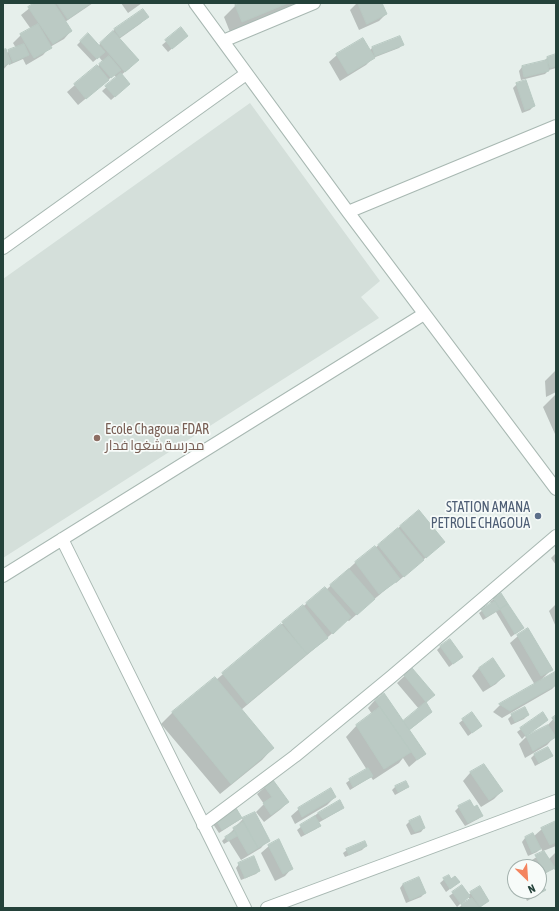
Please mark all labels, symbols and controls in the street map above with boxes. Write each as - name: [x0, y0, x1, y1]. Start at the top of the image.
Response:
- place label: Ecole Chagoua FDAR مدرسة شغوا فدار: [105, 422, 209, 454]
- marker: Ecole Chagoua FDAR مدرسة شغوا فدار: [92, 433, 102, 443]
- place label: STATION AMANA PETROLE CHAGOUA: [431, 500, 530, 532]
- marker: STATION AMANA PETROLE CHAGOUA: [533, 511, 543, 521]
- north arrow: [507, 859, 547, 899]
- text: N: [526, 882, 537, 896]

